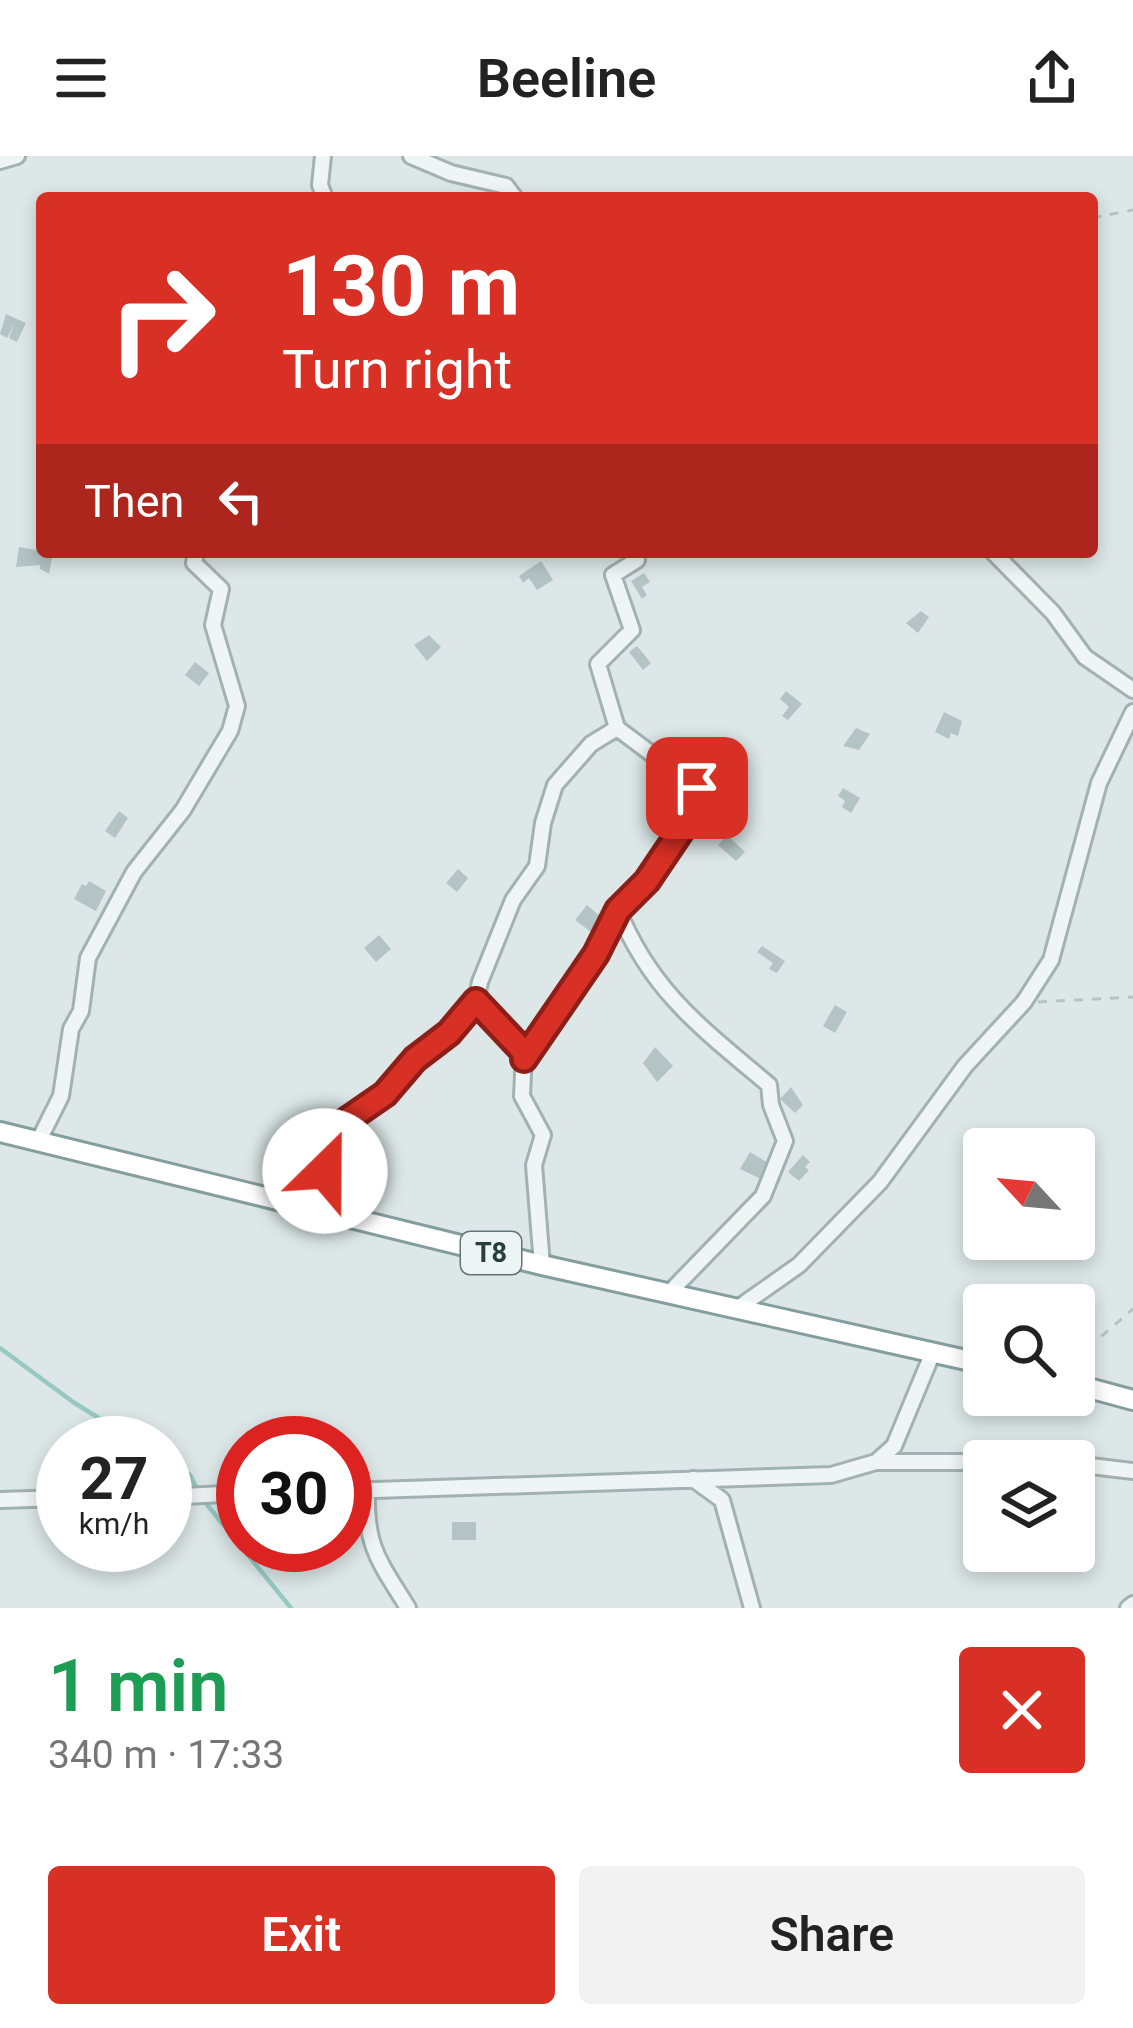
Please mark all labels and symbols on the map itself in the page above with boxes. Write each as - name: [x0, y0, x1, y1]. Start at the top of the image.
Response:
- pin: [646, 737, 748, 839]
- position arrow: [262, 1108, 388, 1234]
- north arrow: [963, 1128, 1095, 1260]
- road number: T8: [461, 1232, 521, 1274]
- speed limit sign: 30: [216, 1416, 372, 1572]

